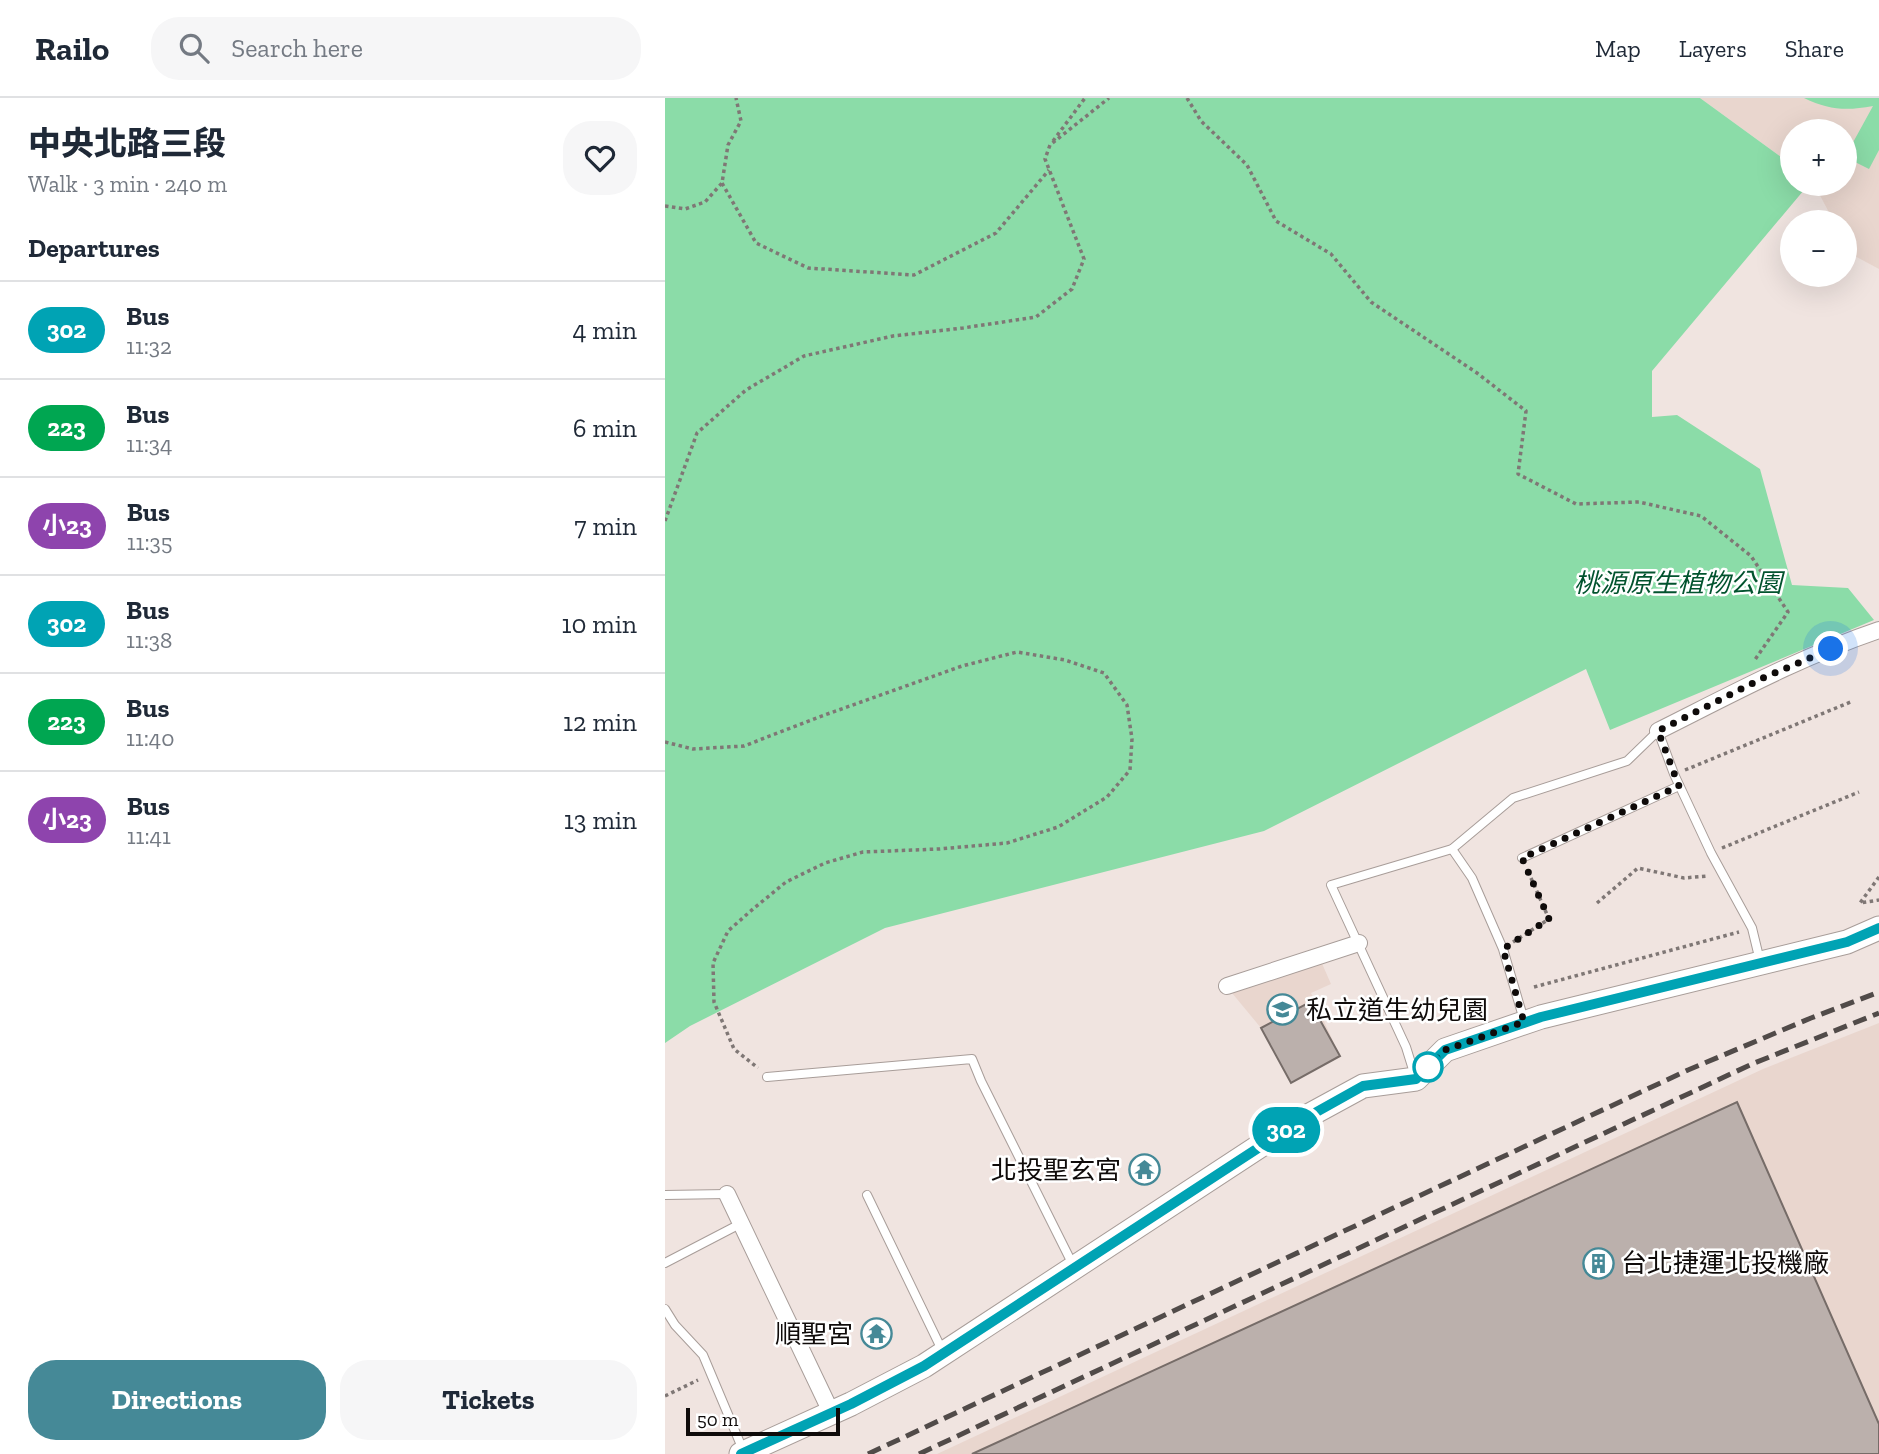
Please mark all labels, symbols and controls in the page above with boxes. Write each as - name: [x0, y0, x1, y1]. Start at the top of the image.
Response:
- search box: [151, 17, 641, 80]
- text: Railo: [35, 29, 109, 68]
- icon: search: [175, 29, 213, 67]
- text: Search here: [231, 32, 363, 64]
- text: Map: [1595, 34, 1641, 63]
- text: Layers: [1679, 34, 1747, 63]
- text: Share: [1785, 34, 1844, 63]
- map controls: [1780, 119, 1857, 287]
- button: +: [1780, 119, 1857, 196]
- button: heart: [563, 121, 637, 195]
- text: 中央北路三段: [28, 124, 226, 163]
- text: Walk · 3 min · 240 m: [28, 170, 227, 198]
- button: −: [1780, 210, 1857, 287]
- text: Departures: [28, 232, 160, 264]
- text: Bus: [126, 300, 169, 332]
- text: 4 min: [572, 314, 637, 346]
- text: 302: [47, 315, 86, 344]
- text: 11:32: [126, 332, 172, 360]
- text: Bus: [126, 398, 169, 430]
- text: 6 min: [573, 412, 637, 444]
- text: 223: [47, 413, 86, 442]
- text: 11:34: [126, 430, 173, 458]
- text: Bus: [127, 496, 170, 528]
- text: 7 min: [574, 510, 637, 542]
- text: 小23: [42, 511, 92, 540]
- text: 11:35: [127, 528, 173, 556]
- park label: 桃源原生植物公園: [1574, 567, 1786, 599]
- text: Bus: [126, 594, 169, 626]
- text: 10 min: [561, 608, 637, 640]
- text: 302: [47, 609, 86, 638]
- text: 11:38: [126, 626, 172, 654]
- your location: [1813, 631, 1848, 666]
- text: Bus: [126, 692, 169, 724]
- text: 12 min: [563, 706, 637, 738]
- text: 223: [47, 707, 86, 736]
- text: 11:40: [126, 724, 175, 752]
- text: Bus: [127, 790, 170, 822]
- text: 13 min: [564, 804, 637, 836]
- text: 小23: [42, 805, 92, 834]
- text: 11:41: [127, 822, 171, 850]
- school or university icon: 私立道生幼兒園: [1266, 993, 1300, 1027]
- place label: 私立道生幼兒園: [1306, 994, 1488, 1026]
- unlabelled marker: [1413, 1052, 1443, 1082]
- line badge: 302: [1246, 1107, 1326, 1153]
- text: 302: [1266, 1115, 1306, 1144]
- temple icon: 北投聖玄宮: [1127, 1153, 1161, 1187]
- place label: 北投聖玄宮: [991, 1154, 1121, 1186]
- building icon: 台北捷運北投機廠: [1581, 1246, 1615, 1280]
- place label: 台北捷運北投機廠: [1621, 1247, 1829, 1279]
- temple icon: 順聖宮: [859, 1317, 893, 1351]
- place label: 順聖宮: [775, 1318, 853, 1350]
- button: Directions: [28, 1360, 326, 1440]
- button: Tickets: [340, 1360, 637, 1440]
- scale bar: [686, 1405, 840, 1437]
- text: 50 m: [697, 1408, 738, 1431]

